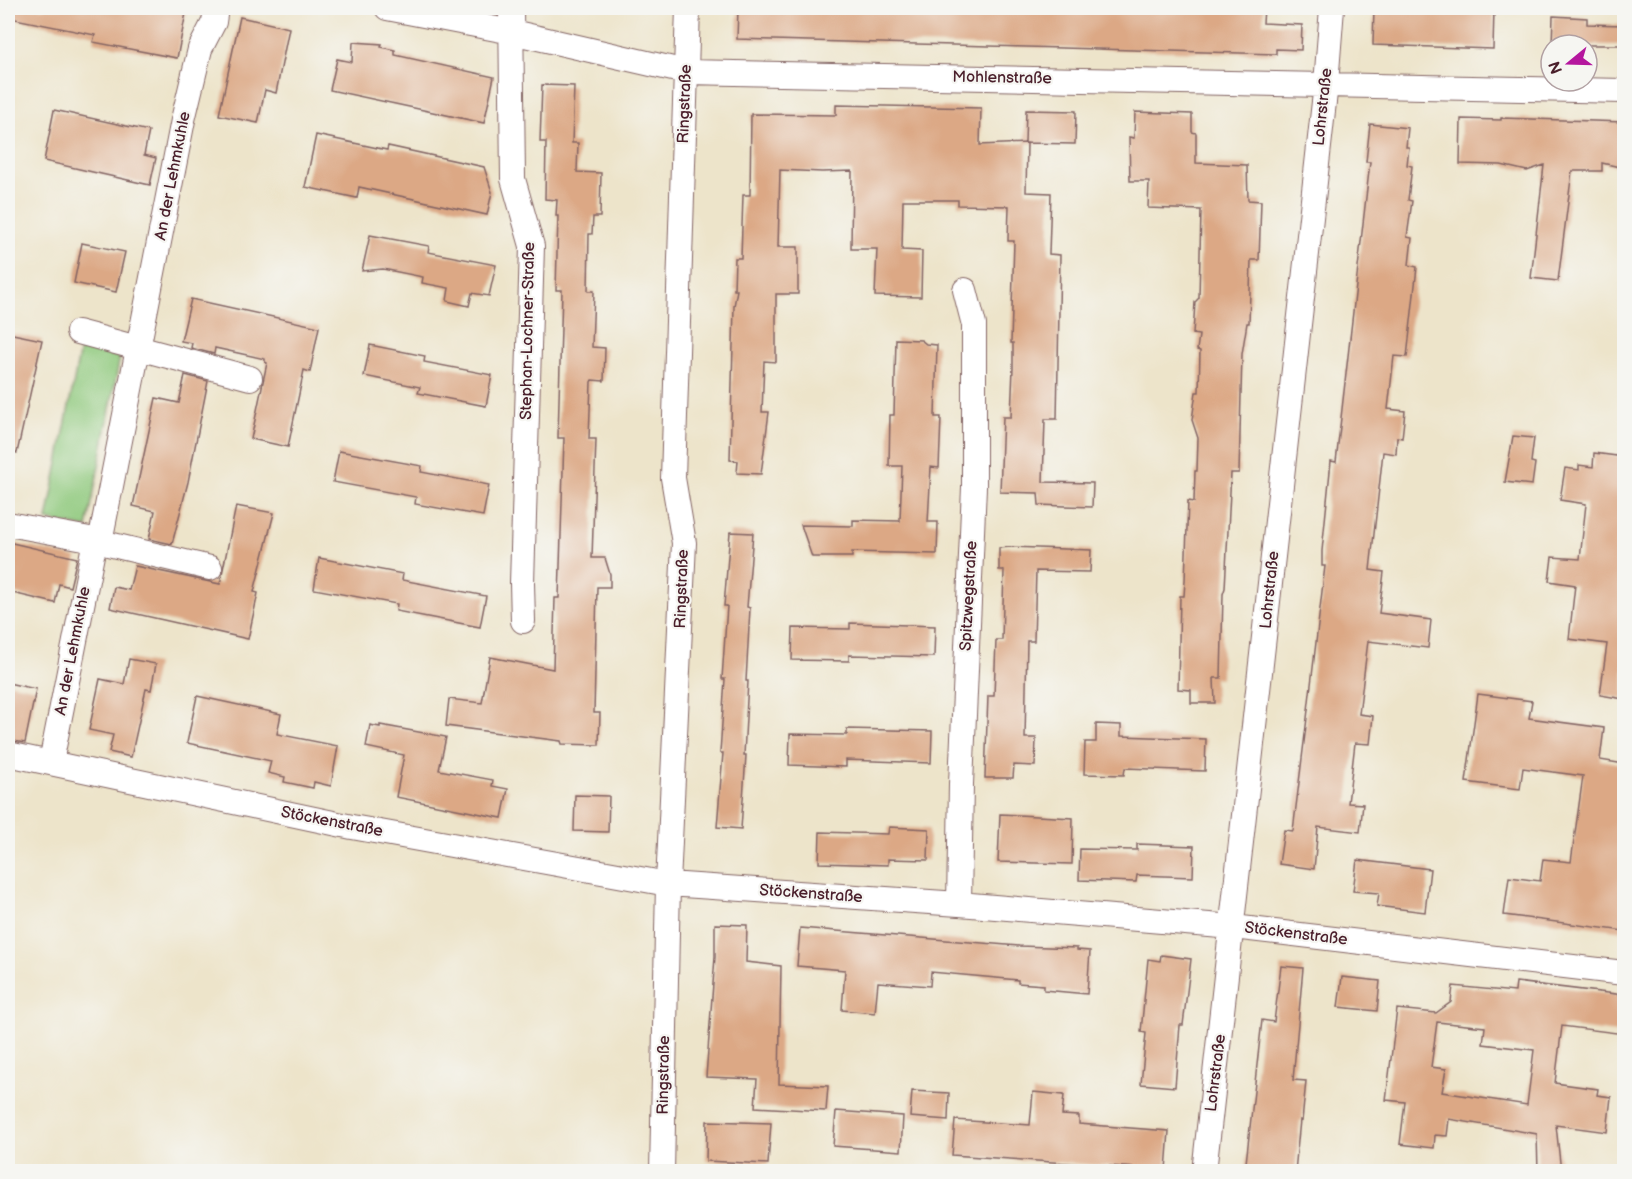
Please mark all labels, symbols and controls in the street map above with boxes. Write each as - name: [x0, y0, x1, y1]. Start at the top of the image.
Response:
- north arrow: [1539, 33, 1599, 93]
- text: N: [1545, 59, 1567, 76]
- street label: Ringstraße: [674, 64, 696, 144]
- street label: Lohrstraße: [1309, 67, 1337, 147]
- street label: Mohlenstraße: [952, 68, 1052, 88]
- street label: An der Lehmkuhle: [151, 110, 195, 242]
- street label: Stephan-Lochner-Straße: [517, 241, 539, 420]
- street label: Spitzwegstraße: [957, 540, 981, 652]
- street label: Ringstraße: [671, 549, 693, 629]
- street label: Lohrstraße: [1256, 550, 1284, 630]
- street label: An der Lehmkuhle: [51, 585, 95, 717]
- street label: Stöckenstraße: [279, 803, 385, 841]
- street label: Stöckenstraße: [759, 881, 864, 907]
- street label: Stöckenstraße: [1243, 918, 1349, 950]
- street label: Lohrstraße: [1202, 1033, 1230, 1113]
- street label: Ringstraße: [654, 1035, 674, 1115]

